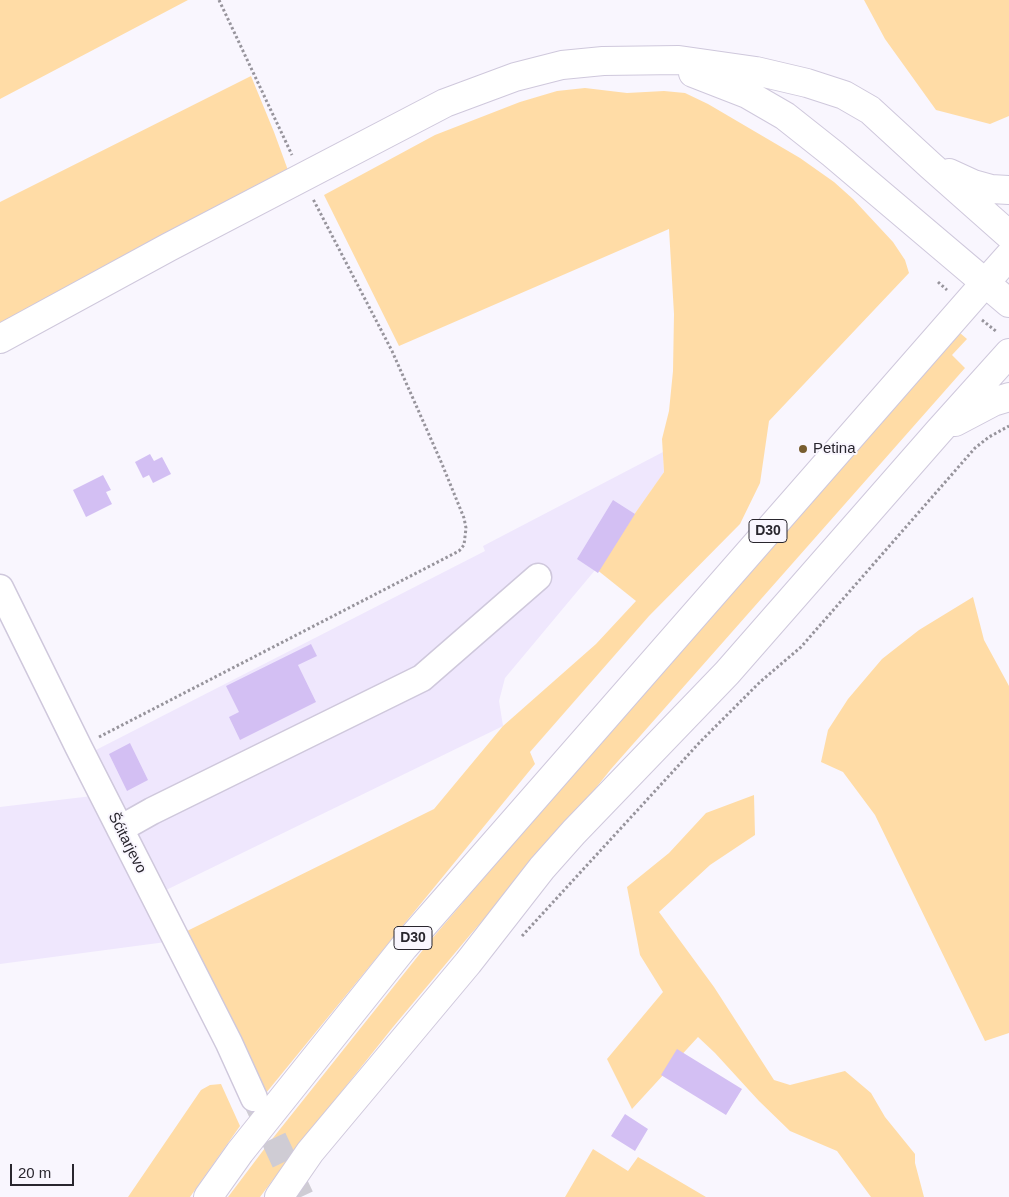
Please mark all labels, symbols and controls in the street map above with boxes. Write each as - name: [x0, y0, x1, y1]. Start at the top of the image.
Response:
- place label: Petina: [813, 440, 856, 458]
- marker: Petina: [797, 443, 809, 455]
- road number: D30: [749, 520, 787, 542]
- street label: Šćitarjevo: [104, 810, 150, 876]
- road number: D30: [394, 926, 432, 950]
- scale bar: [12, 1154, 76, 1186]
- text: 20 m: [18, 1164, 51, 1181]

